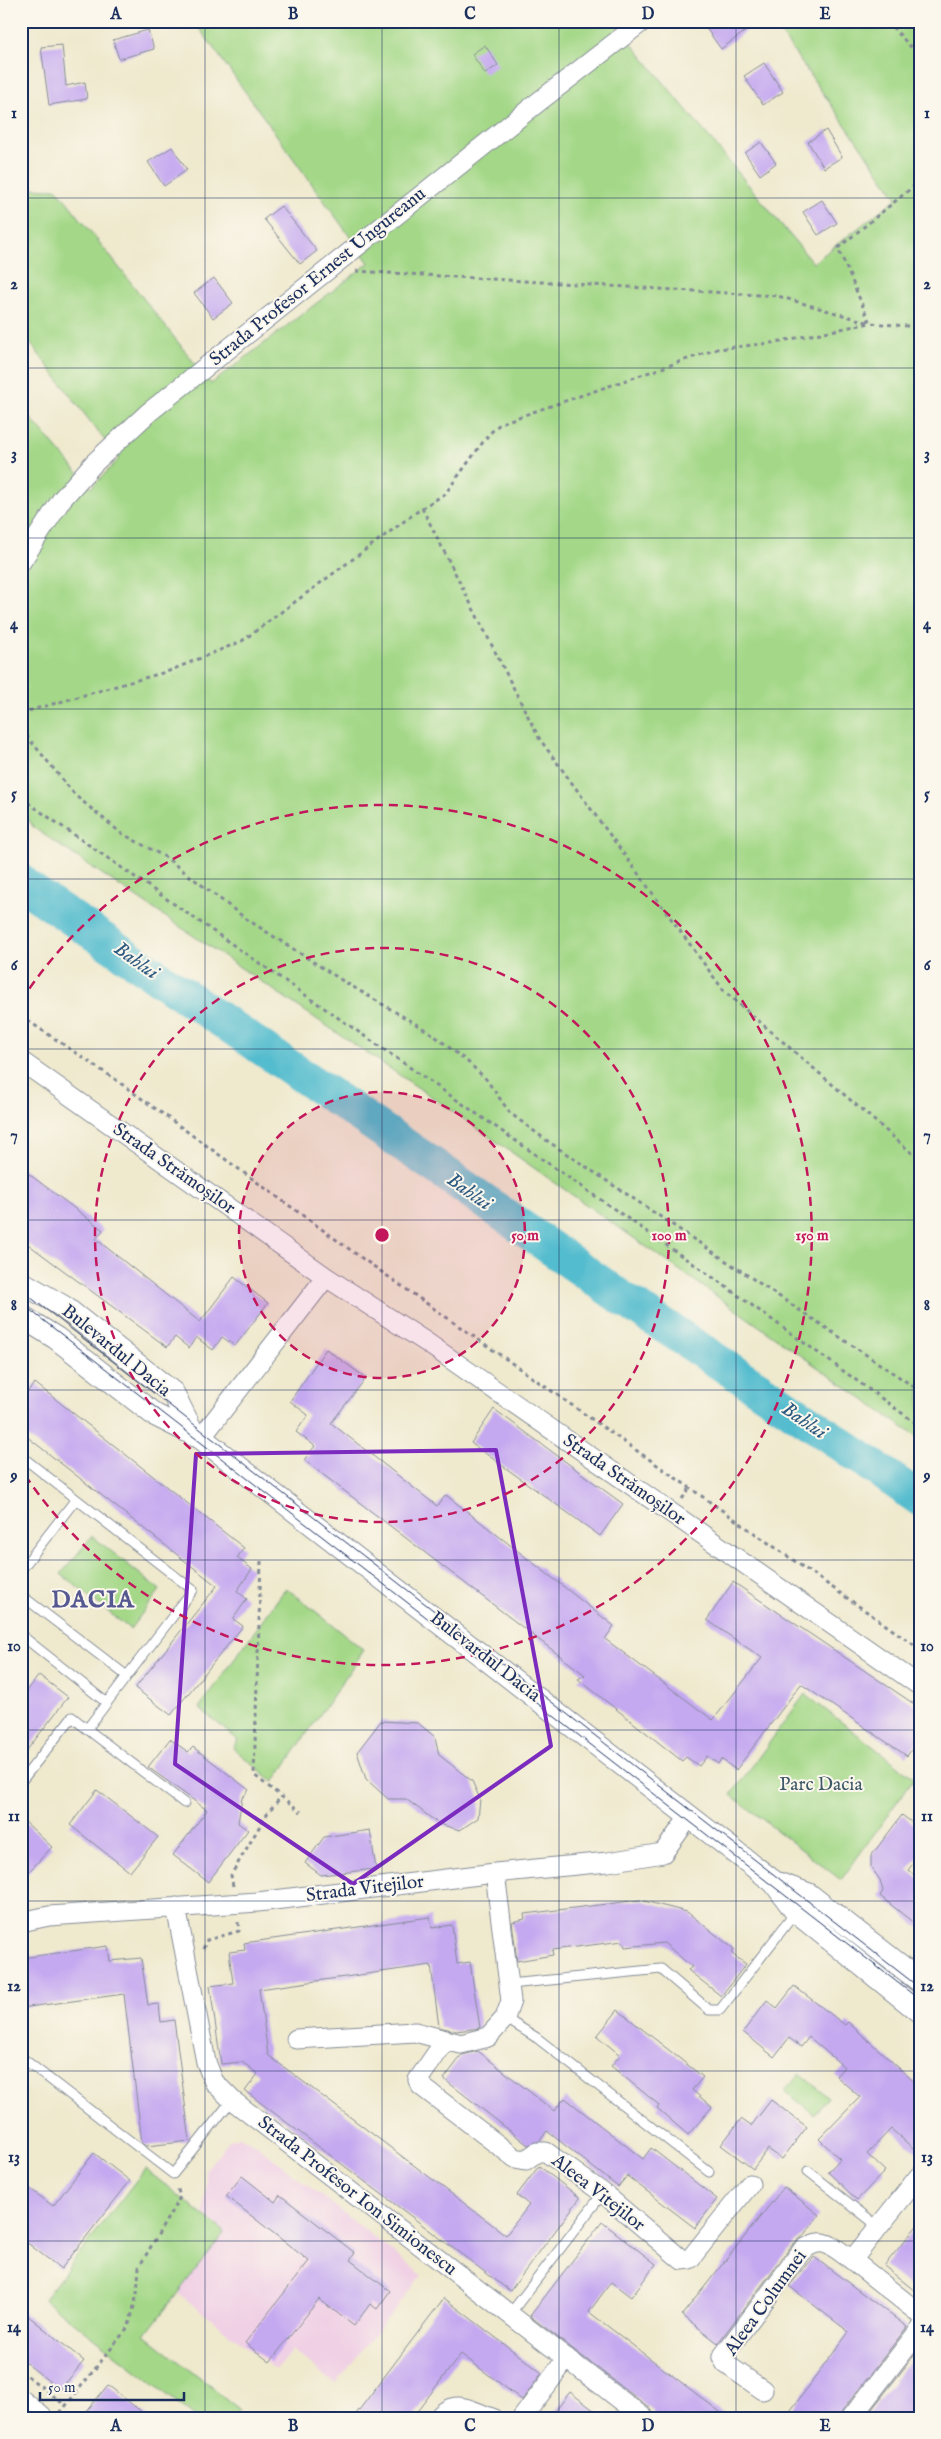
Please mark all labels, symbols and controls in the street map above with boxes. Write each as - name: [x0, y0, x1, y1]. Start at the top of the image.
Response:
- text: A: [110, 5, 123, 25]
- text: B: [288, 5, 299, 25]
- text: C: [464, 5, 476, 25]
- text: D: [642, 5, 655, 25]
- text: E: [819, 5, 831, 25]
- text: 1: [11, 104, 17, 124]
- text: 1: [924, 104, 930, 124]
- street label: Strada Profesor Ernest Ungureanu: [205, 182, 431, 372]
- text: 2: [10, 275, 18, 295]
- text: 2: [923, 275, 931, 295]
- text: 3: [11, 445, 17, 465]
- text: 3: [924, 445, 930, 465]
- text: 4: [10, 615, 19, 635]
- text: 4: [923, 615, 932, 635]
- text: 5: [11, 785, 17, 805]
- text: 5: [924, 785, 930, 805]
- water label: Bahlui: [109, 937, 164, 986]
- text: 6: [11, 956, 19, 976]
- text: 6: [924, 956, 932, 976]
- street label: Strada Strămoșilor: [108, 1118, 240, 1220]
- text: 7: [10, 1126, 18, 1146]
- text: 7: [923, 1126, 931, 1146]
- water label: Bahlui: [442, 1168, 497, 1217]
- centre of rings: [373, 1226, 391, 1244]
- text: 50 m: [511, 1226, 539, 1245]
- text: 100 m: [651, 1226, 687, 1245]
- text: 150 m: [795, 1226, 829, 1245]
- text: 8: [11, 1296, 17, 1316]
- text: 8: [924, 1296, 930, 1316]
- street label: Bulevardul Dacia: [56, 1299, 176, 1403]
- water label: Bahlui: [777, 1397, 832, 1446]
- street label: Strada Strămoșilor: [558, 1429, 690, 1531]
- text: 9: [10, 1467, 18, 1487]
- text: 9: [923, 1467, 931, 1487]
- district label: DACIA: [51, 1585, 135, 1616]
- street label: Bulevardul Dacia: [425, 1606, 546, 1708]
- text: 10: [7, 1637, 21, 1657]
- text: 10: [920, 1637, 934, 1657]
- park label: Parc Dacia: [779, 1773, 863, 1797]
- text: 11: [8, 1807, 20, 1827]
- text: 11: [921, 1807, 933, 1827]
- street label: Strada Vitejilor: [305, 1870, 425, 1908]
- text: 12: [7, 1977, 21, 1997]
- text: 12: [920, 1977, 934, 1997]
- street label: Strada Profesor Ion Simionescu: [253, 2111, 462, 2281]
- text: 13: [8, 2148, 20, 2168]
- street label: Aleea Vitejilor: [546, 2148, 650, 2237]
- text: 13: [921, 2148, 933, 2168]
- street label: Aleea Columnei: [719, 2245, 812, 2361]
- text: 14: [7, 2318, 22, 2338]
- text: 14: [920, 2318, 935, 2338]
- scale bar: [40, 2369, 184, 2401]
- text: 50 m: [48, 2378, 76, 2397]
- text: A: [110, 2417, 123, 2437]
- text: B: [288, 2417, 299, 2437]
- text: C: [464, 2417, 476, 2437]
- text: D: [642, 2417, 655, 2437]
- text: E: [819, 2417, 831, 2437]

